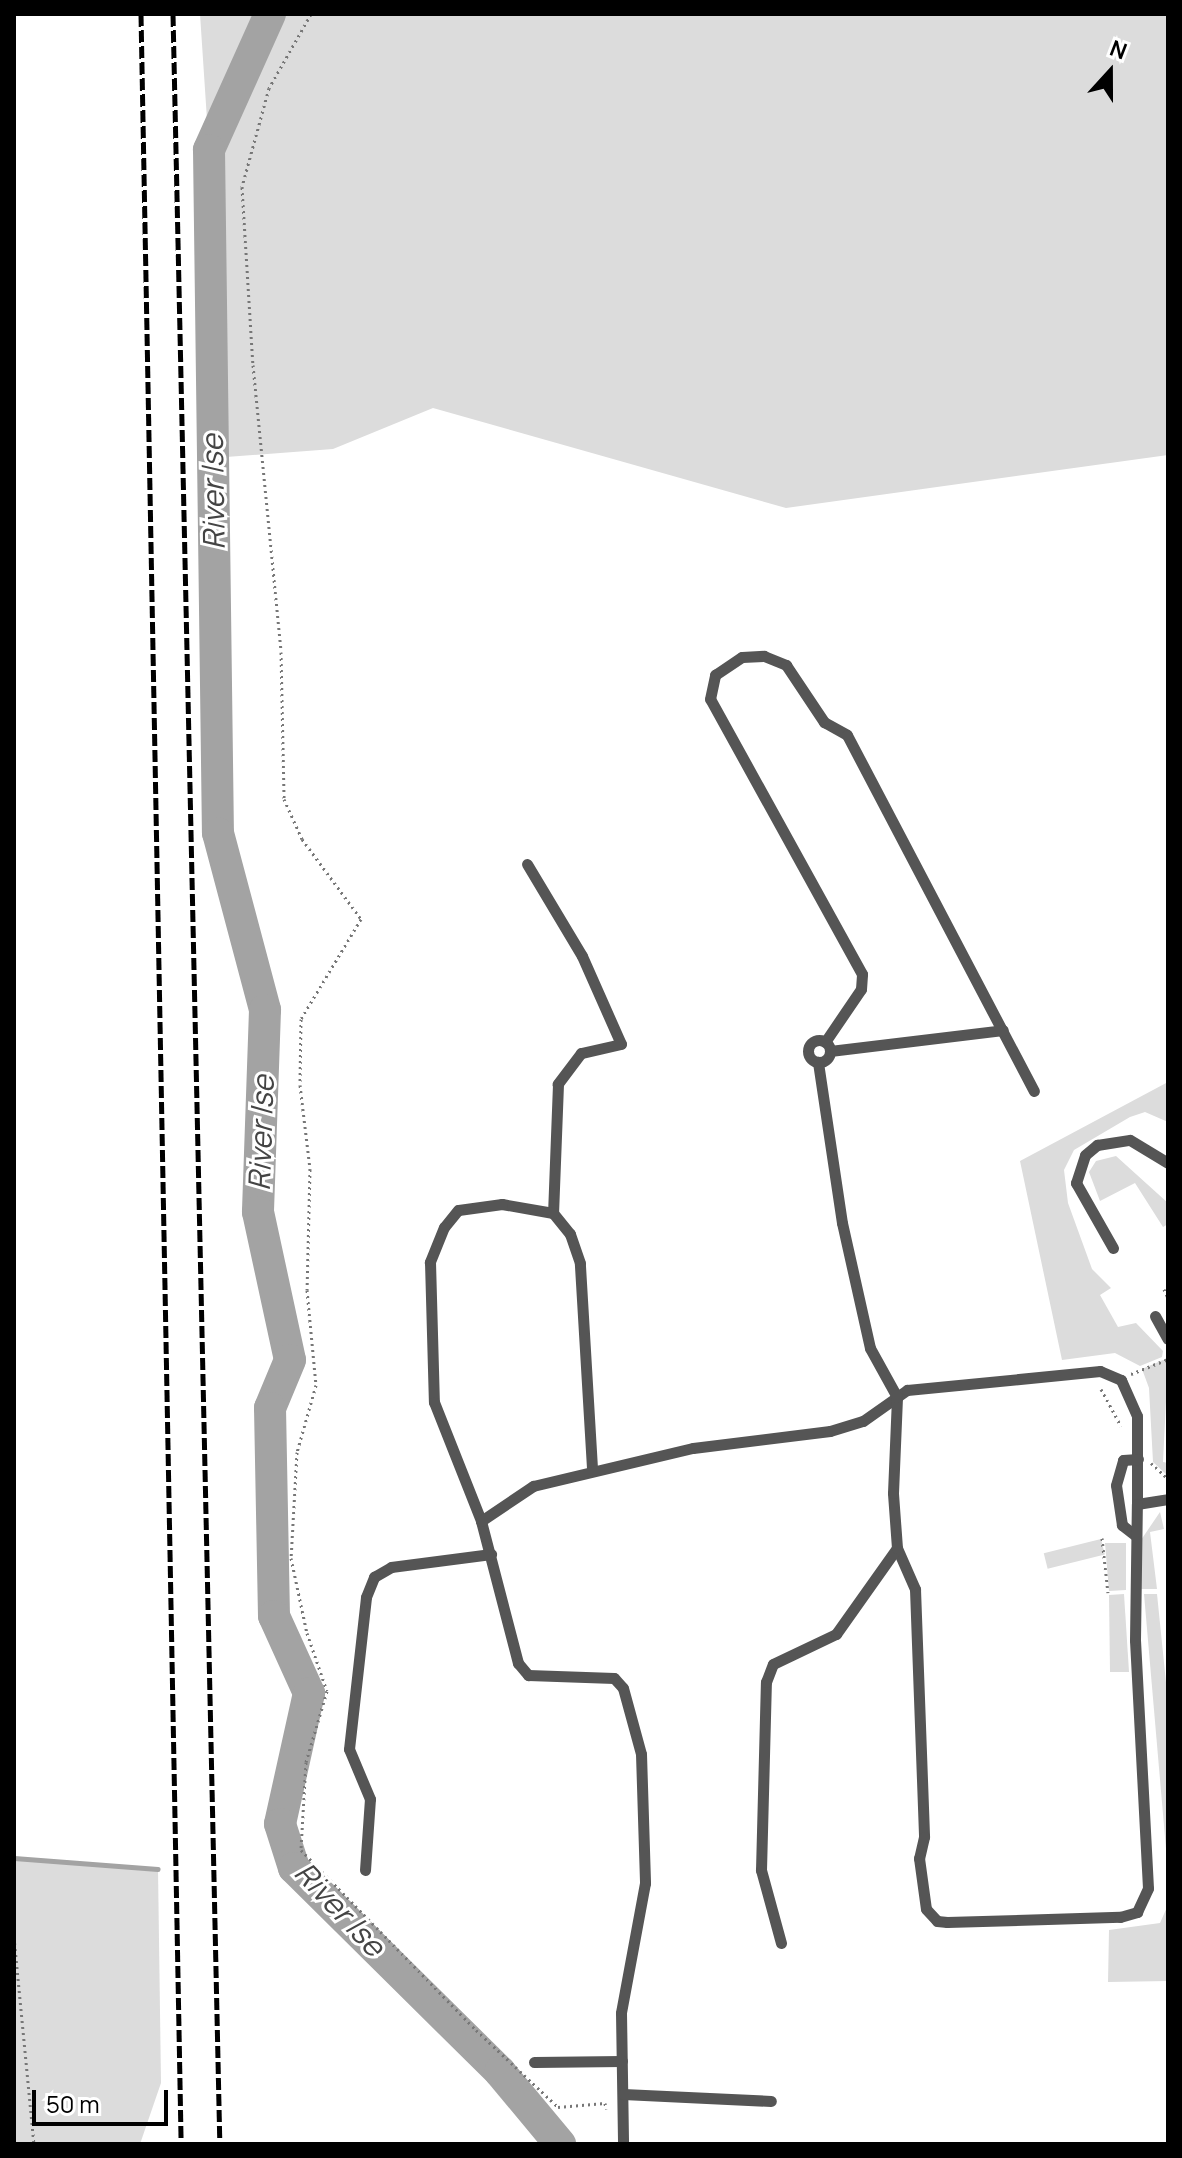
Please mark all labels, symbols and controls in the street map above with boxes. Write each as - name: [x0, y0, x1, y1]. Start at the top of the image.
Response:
- north arrow: [1070, 32, 1150, 112]
- text: N: [1106, 33, 1131, 66]
- water label: River Ise: [194, 434, 232, 550]
- water label: River Ise: [241, 1075, 281, 1191]
- water label: River Ise: [288, 1855, 392, 1963]
- scale bar: [36, 2074, 172, 2124]
- text: 50 m: [46, 2087, 100, 2120]

